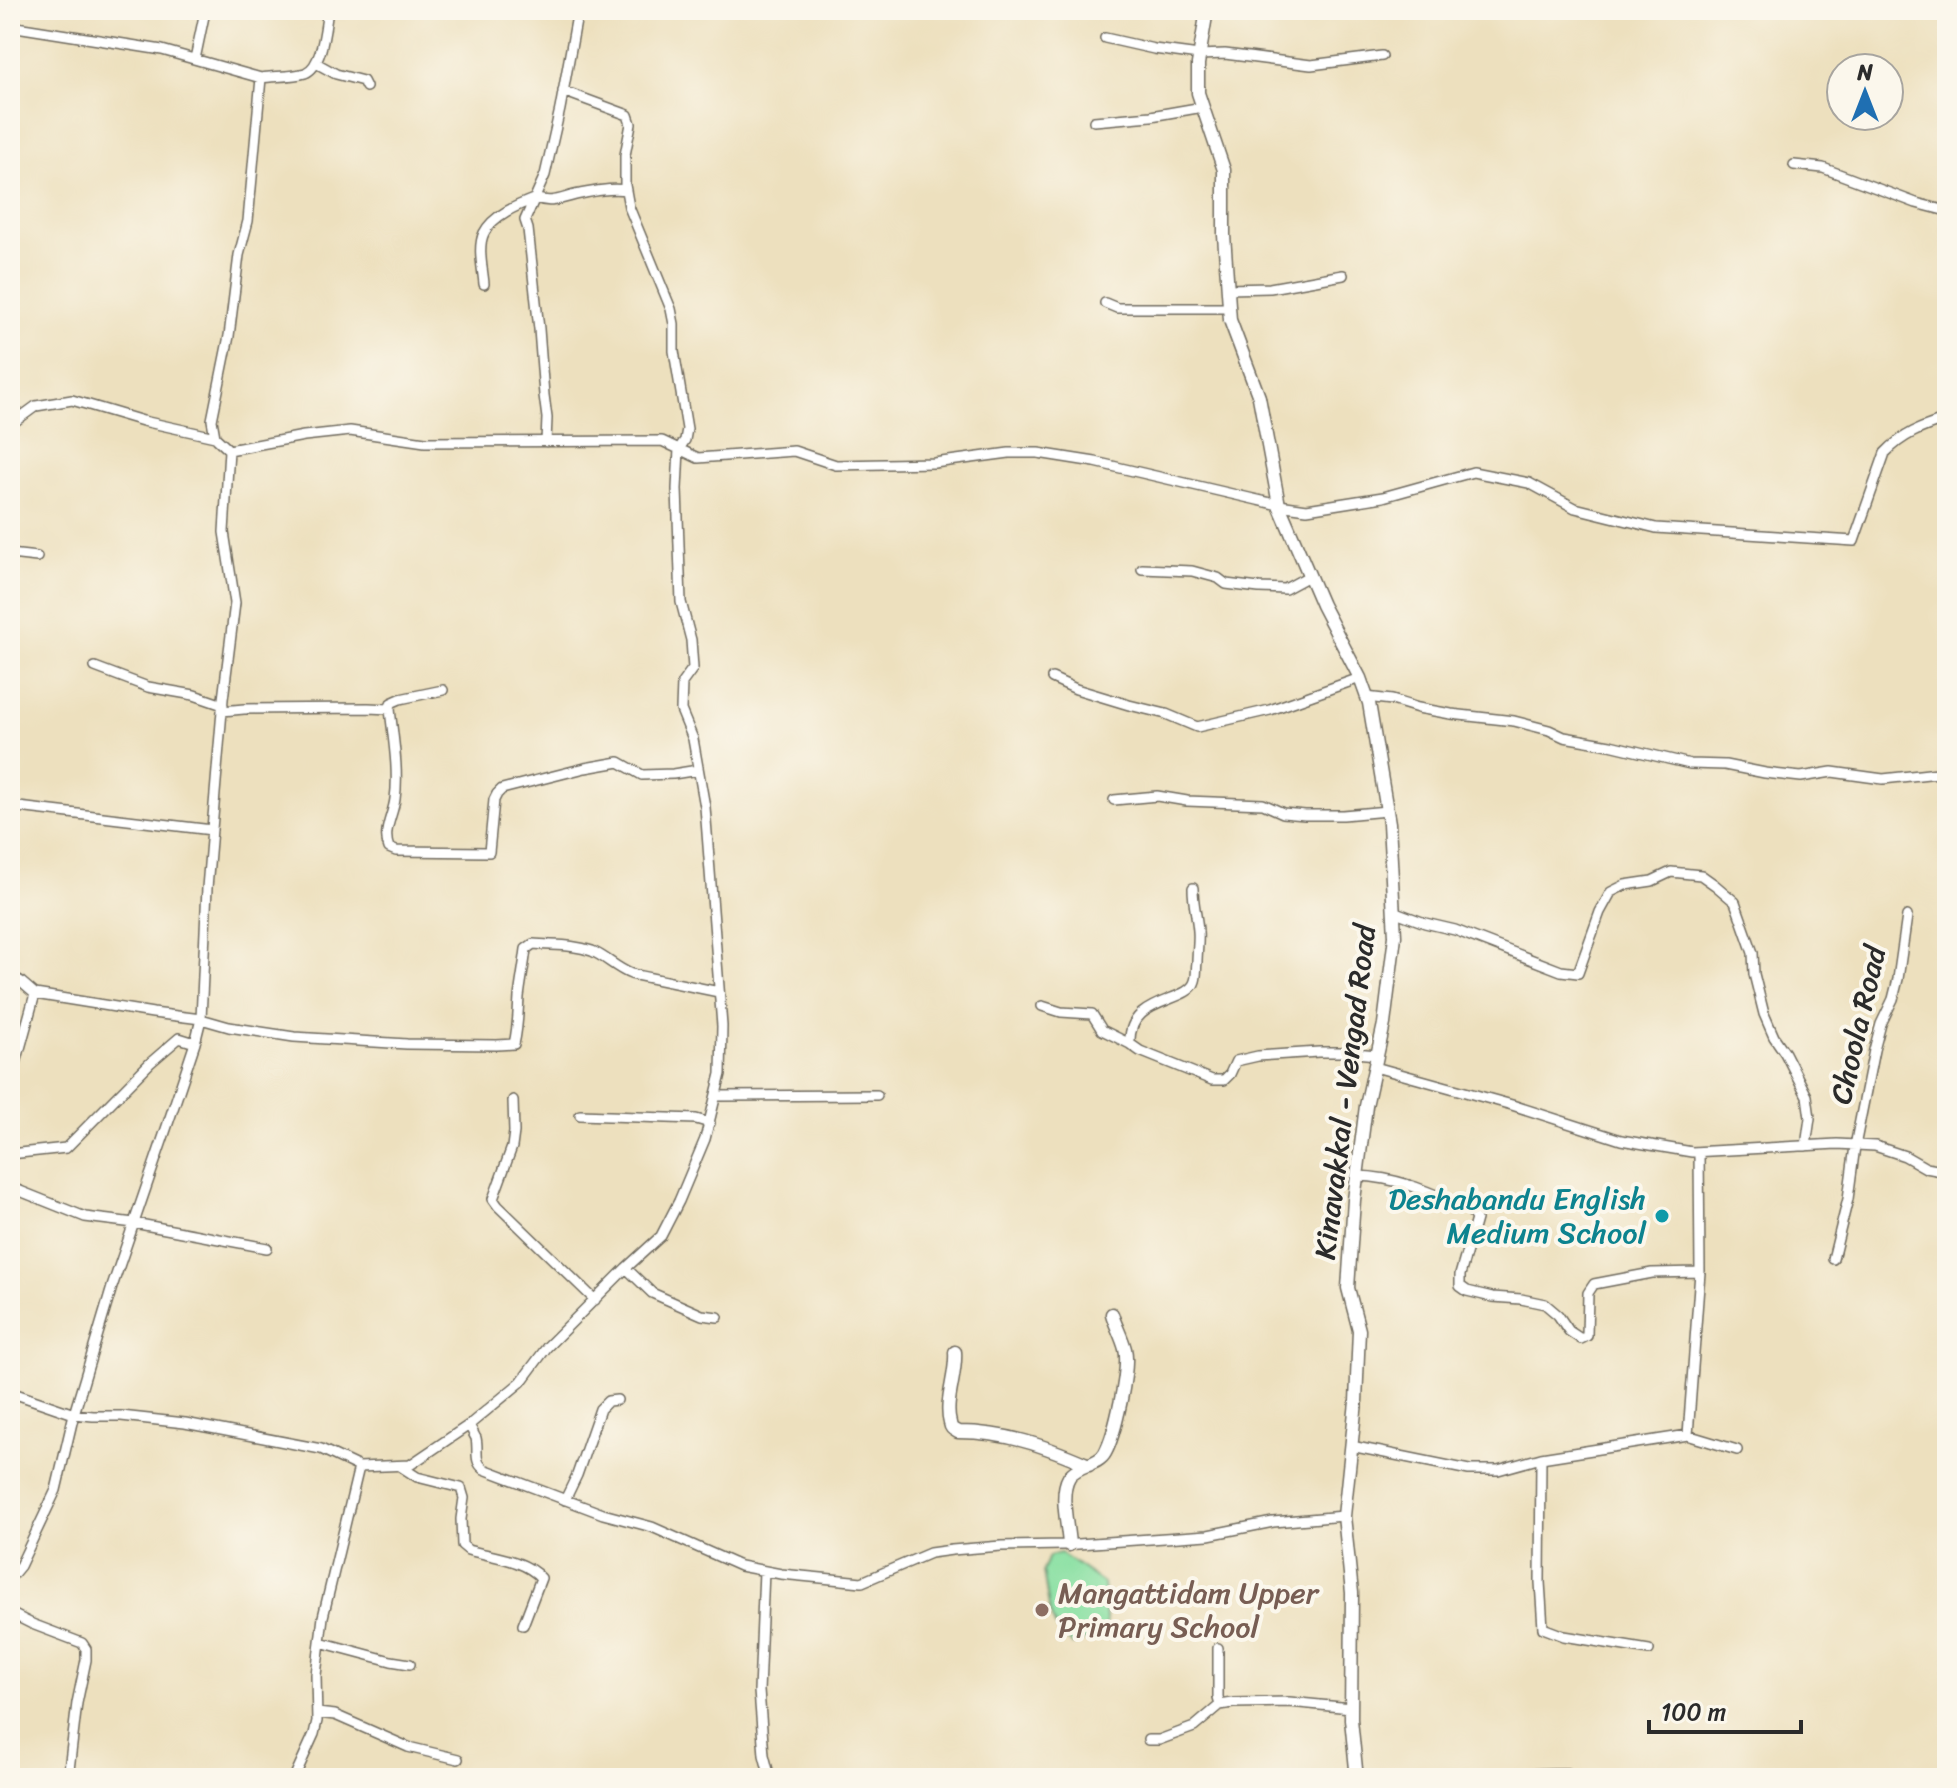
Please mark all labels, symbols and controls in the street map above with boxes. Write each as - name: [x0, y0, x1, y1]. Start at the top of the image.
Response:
- north arrow: [1825, 52, 1905, 132]
- text: N: [1856, 53, 1873, 92]
- street label: Kinavakkal - Vengad Road: [1298, 919, 1393, 1263]
- street label: Choola Road: [1814, 939, 1903, 1109]
- place label: Deshabandu English Medium School: [1388, 1172, 1647, 1260]
- marker: Deshabandu English Medium School: [1653, 1207, 1671, 1225]
- place label: Mangattidam Upper Primary School: [1058, 1566, 1320, 1654]
- marker: Mangattidam Upper Primary School: [1033, 1601, 1051, 1619]
- scale bar: [1649, 1684, 1801, 1734]
- text: 100 m: [1661, 1691, 1726, 1733]

